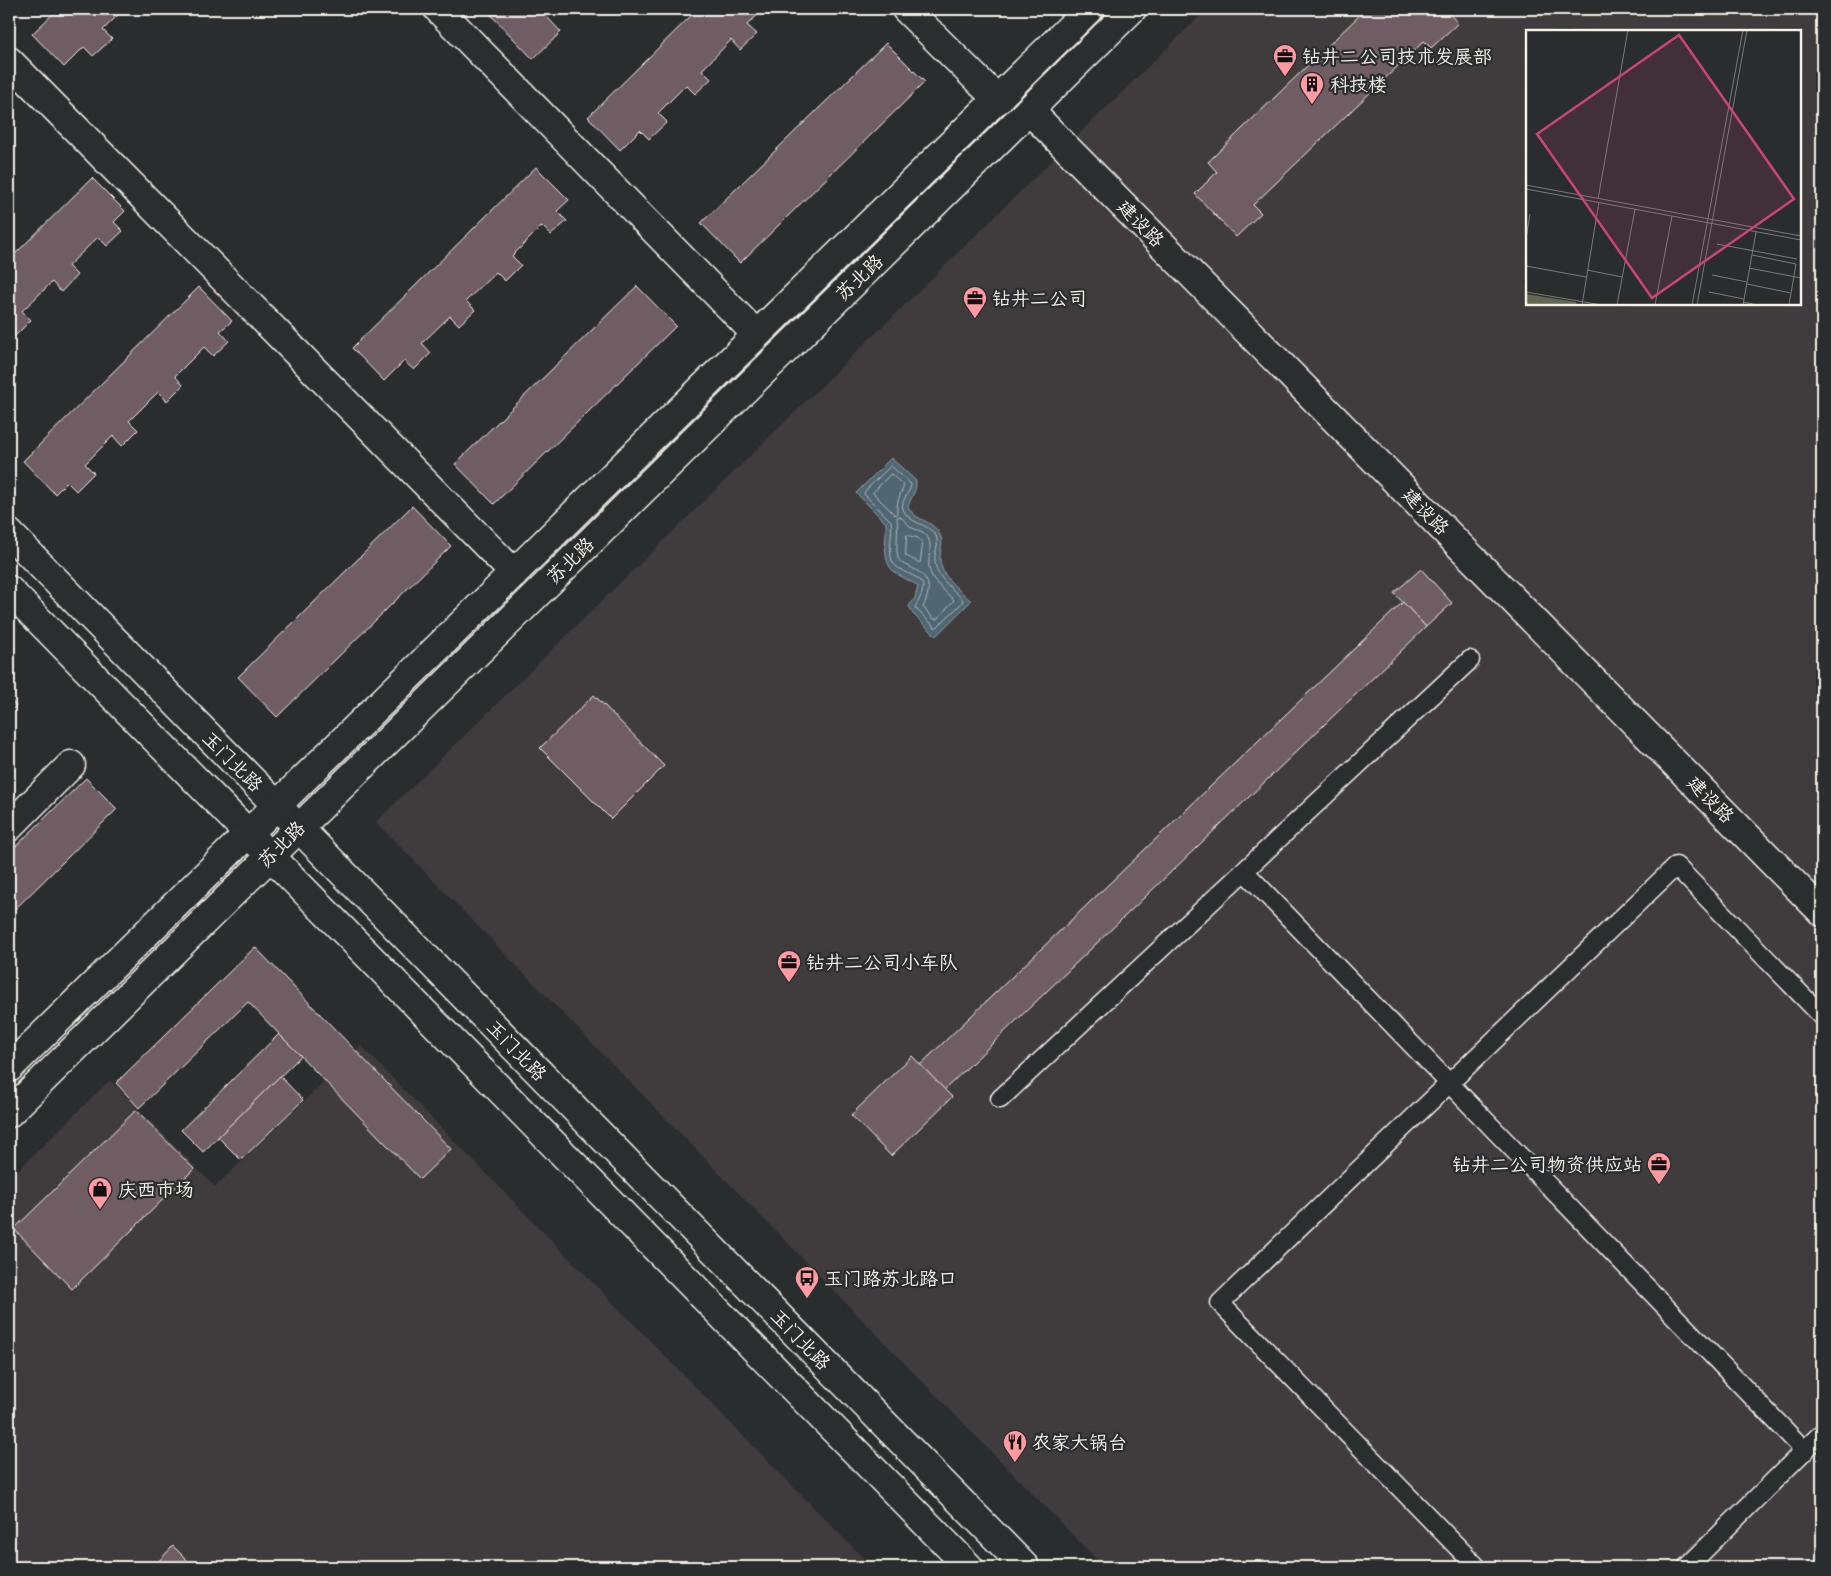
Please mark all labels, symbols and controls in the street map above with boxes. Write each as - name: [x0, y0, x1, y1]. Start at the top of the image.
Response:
- inset map: [1526, 30, 1801, 305]
- office icon: 钻井二公司技术发展部: [1272, 43, 1298, 77]
- place label: 钻井二公司技术发展部: [1302, 44, 1492, 69]
- building icon: 科技楼: [1299, 71, 1325, 105]
- place label: 科技楼: [1330, 72, 1387, 97]
- street label: 建设路: [1112, 194, 1170, 252]
- street label: 苏北路: [830, 249, 889, 306]
- office icon: 钻井二公司: [962, 285, 988, 319]
- place label: 钻井二公司: [992, 286, 1087, 311]
- street label: 建设路: [1397, 482, 1455, 540]
- street label: 苏北路: [541, 532, 600, 589]
- street label: 玉门北路: [197, 726, 268, 797]
- street label: 建设路: [1682, 770, 1740, 828]
- street label: 苏北路: [252, 815, 310, 873]
- office icon: 钻井二公司小车队: [776, 949, 802, 983]
- place label: 钻井二公司小车队: [806, 950, 958, 975]
- street label: 玉门北路: [481, 1014, 552, 1086]
- office icon: 钻井二公司物资供应站: [1646, 1151, 1672, 1185]
- place label: 钻井二公司物资供应站: [1452, 1152, 1642, 1177]
- shop icon: 庆西市场: [87, 1176, 113, 1210]
- place label: 庆西市场: [118, 1177, 194, 1202]
- bus stop icon: 玉门路苏北路口: [794, 1265, 820, 1299]
- place label: 玉门路苏北路口: [824, 1266, 957, 1291]
- street label: 玉门北路: [765, 1303, 836, 1375]
- restaurant icon: 农家大锅台: [1002, 1429, 1028, 1463]
- place label: 农家大锅台: [1032, 1430, 1127, 1455]

